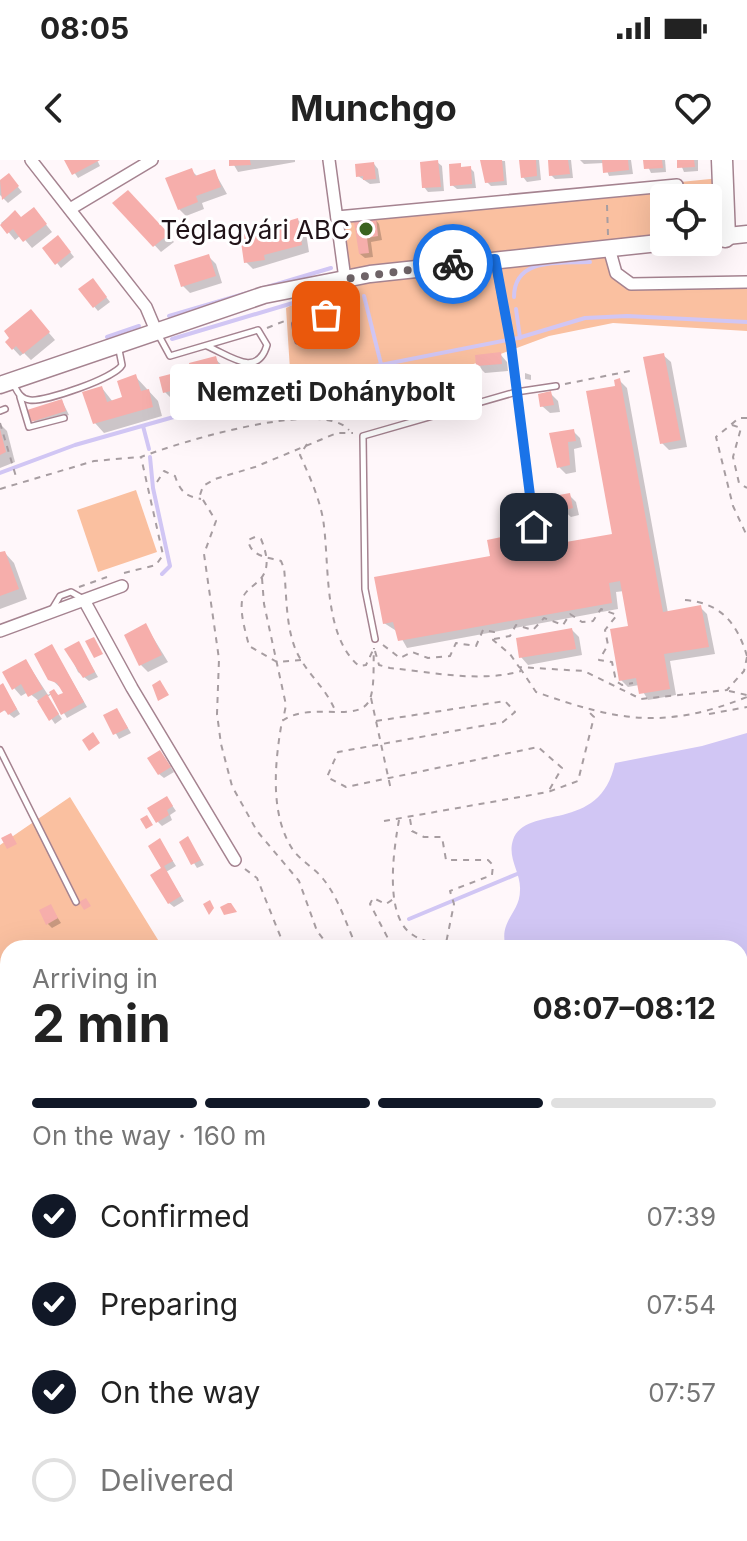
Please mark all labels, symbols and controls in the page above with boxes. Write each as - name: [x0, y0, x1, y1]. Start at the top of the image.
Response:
- text: 08:05: [40, 10, 129, 46]
- icon: back: [32, 86, 76, 130]
- text: Munchgo: [290, 86, 457, 130]
- icon: heart: [671, 86, 715, 130]
- map controls: [650, 184, 722, 256]
- button: locate: [650, 184, 722, 256]
- place label: Téglagyári ABC: [160, 214, 350, 245]
- marker: Téglagyári ABC: [357, 220, 375, 238]
- courier: [413, 224, 493, 304]
- icon: bike: [431, 242, 475, 286]
- pin: [292, 281, 360, 349]
- icon: bag: [304, 293, 348, 337]
- callout: Nemzeti Dohánybolt: [170, 363, 482, 419]
- text: Nemzeti Dohánybolt: [197, 376, 455, 407]
- pin: [500, 493, 568, 561]
- icon: home: [512, 505, 556, 549]
- text: Arriving in: [32, 963, 158, 994]
- text: 08:07–08:12: [533, 990, 716, 1026]
- text: 2 min: [32, 992, 171, 1055]
- text: On the way · 160 m: [32, 1120, 266, 1151]
- icon: check: [32, 1194, 76, 1238]
- text: Confirmed: [100, 1198, 250, 1234]
- text: 07:39: [647, 1201, 716, 1232]
- icon: check: [32, 1282, 76, 1326]
- text: Preparing: [100, 1286, 238, 1322]
- text: 07:54: [646, 1289, 716, 1320]
- icon: check: [32, 1370, 76, 1414]
- text: On the way: [100, 1374, 260, 1410]
- text: 07:57: [648, 1377, 716, 1408]
- text: Delivered: [100, 1462, 234, 1498]

